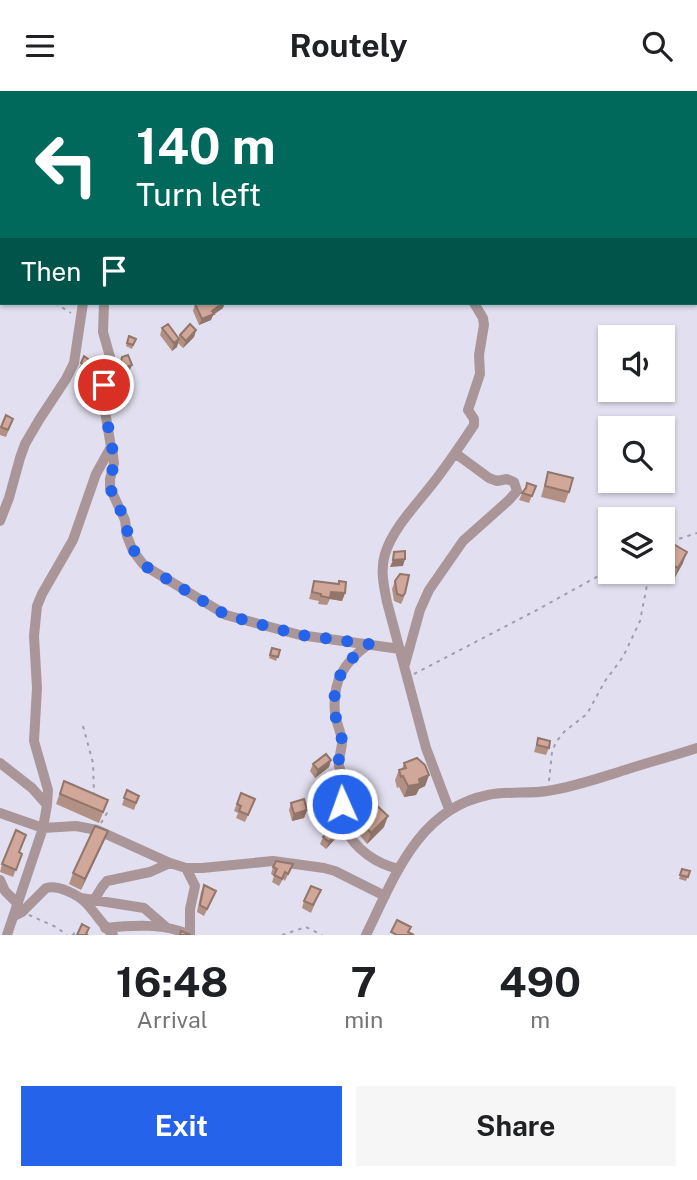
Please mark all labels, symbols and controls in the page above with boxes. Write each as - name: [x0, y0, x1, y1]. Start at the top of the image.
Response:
- icon: menu: [21, 27, 59, 65]
- text: Routely: [290, 27, 408, 64]
- icon: search: [638, 27, 676, 65]
- text: 140 m: [136, 117, 276, 175]
- icon: left: [21, 119, 112, 210]
- text: Turn left: [136, 176, 261, 213]
- icon: arrive: [95, 252, 133, 290]
- text: Then: [21, 256, 81, 287]
- map controls: [598, 325, 675, 584]
- button: sound: [598, 325, 675, 402]
- pin: [74, 355, 134, 415]
- icon: arrive: [85, 366, 123, 404]
- button: search: [598, 416, 675, 493]
- button: layers: [598, 507, 675, 584]
- position arrow: [305, 767, 379, 841]
- text: 16:48: [116, 957, 228, 1006]
- text: 7: [351, 957, 377, 1006]
- text: 490: [499, 957, 581, 1006]
- text: Arrival: [137, 1006, 208, 1033]
- text: min: [344, 1006, 383, 1033]
- text: m: [530, 1006, 550, 1033]
- button: Exit: [21, 1086, 342, 1166]
- button: Share: [356, 1086, 676, 1166]

